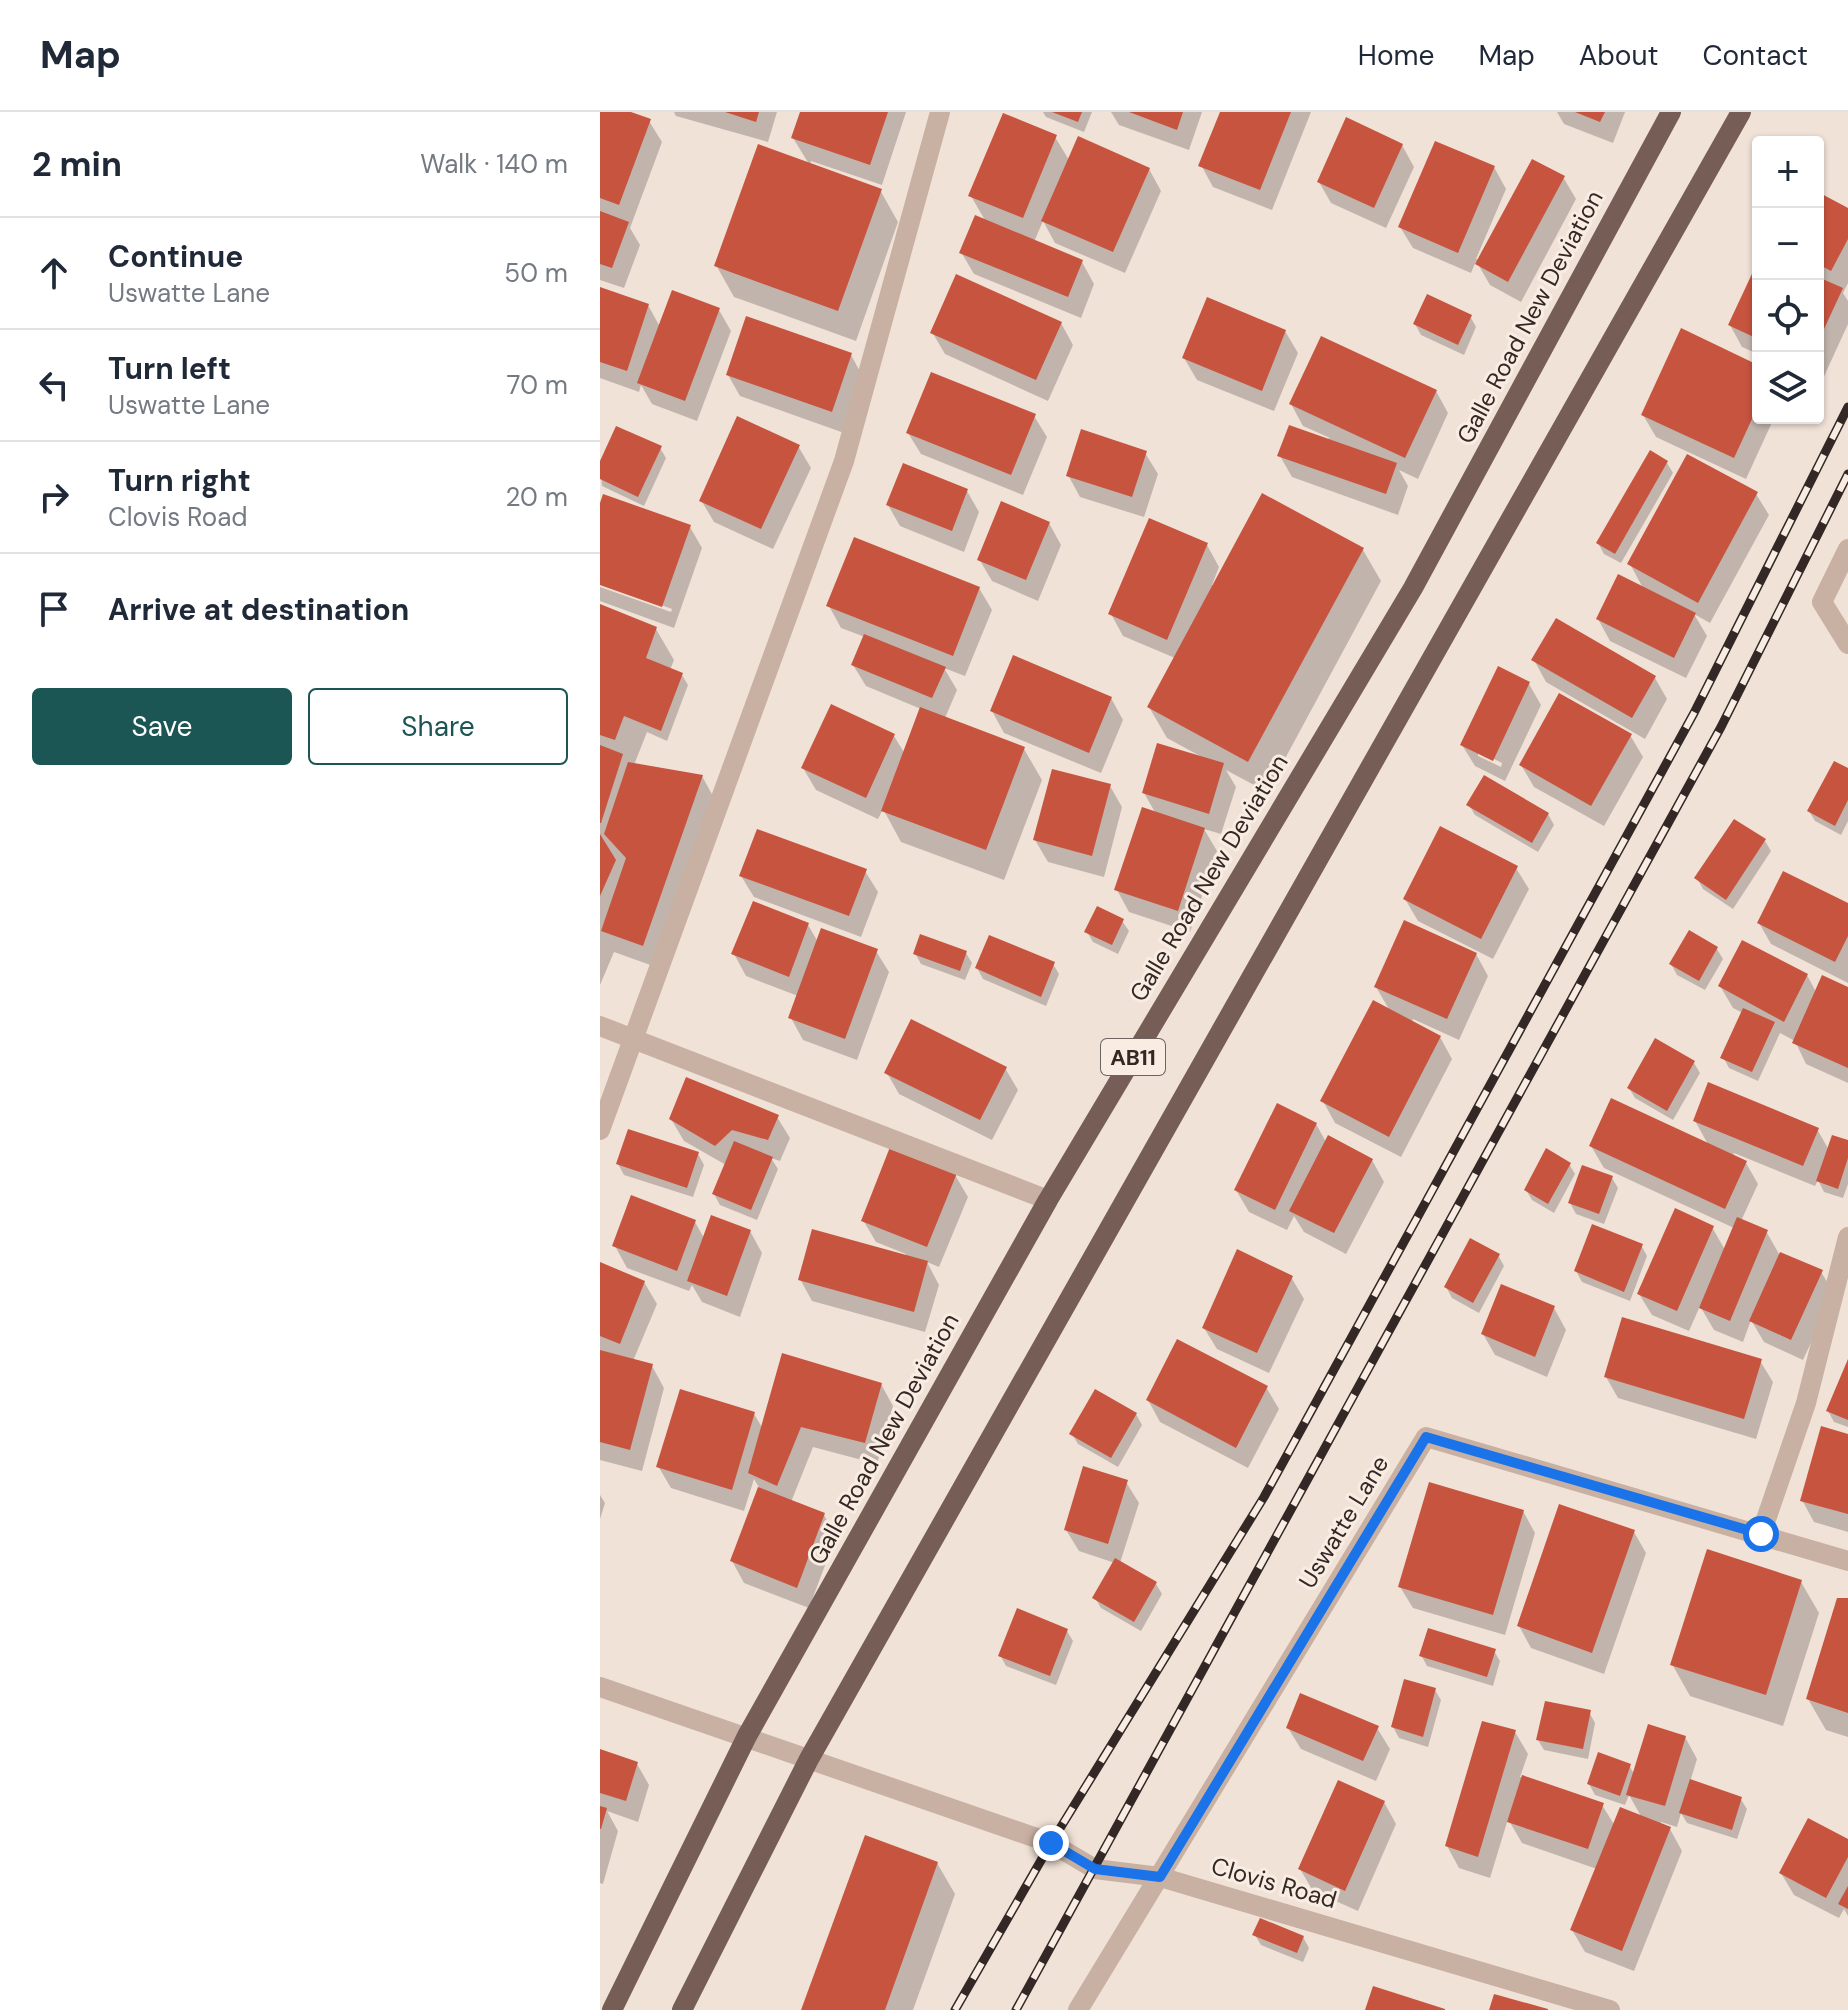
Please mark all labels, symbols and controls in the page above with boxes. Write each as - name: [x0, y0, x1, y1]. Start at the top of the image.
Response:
- text: Map: [40, 30, 121, 80]
- text: Home: [1358, 37, 1434, 74]
- text: Map: [1478, 37, 1535, 74]
- text: About: [1579, 37, 1658, 74]
- text: Contact: [1702, 37, 1808, 74]
- map controls: [1752, 136, 1824, 424]
- button: +: [1752, 136, 1824, 208]
- text: 2 min: [32, 142, 122, 187]
- text: Walk · 140 m: [420, 147, 568, 181]
- street label: Galle Road New Deviation: [1450, 185, 1610, 449]
- button: −: [1752, 208, 1824, 280]
- text: Continue: [108, 237, 243, 276]
- icon: ahead: [32, 251, 76, 295]
- text: 50 m: [504, 256, 568, 290]
- text: Uswatte Lane: [108, 276, 270, 310]
- button: locate: [1752, 280, 1824, 352]
- text: Turn left: [108, 349, 231, 388]
- button: layers: [1752, 352, 1824, 424]
- icon: left: [32, 363, 76, 407]
- text: 70 m: [507, 368, 568, 402]
- text: Uswatte Lane: [108, 388, 270, 422]
- text: Turn right: [108, 461, 251, 500]
- icon: right: [32, 475, 76, 519]
- text: 20 m: [505, 480, 568, 514]
- text: Clovis Road: [108, 500, 248, 534]
- icon: arrive: [32, 587, 76, 631]
- text: Arrive at destination: [108, 590, 409, 629]
- button: Save: [32, 688, 292, 765]
- button: Share: [308, 688, 568, 765]
- street label: Galle Road New Deviation: [1123, 749, 1295, 1007]
- road number: AB11: [1101, 1039, 1165, 1075]
- street label: Galle Road New Deviation: [801, 1308, 966, 1570]
- street label: Uswatte Lane: [1292, 1450, 1395, 1594]
- route start: [1743, 1516, 1779, 1552]
- route end: [1033, 1825, 1069, 1861]
- street label: Clovis Road: [1208, 1850, 1340, 1915]

